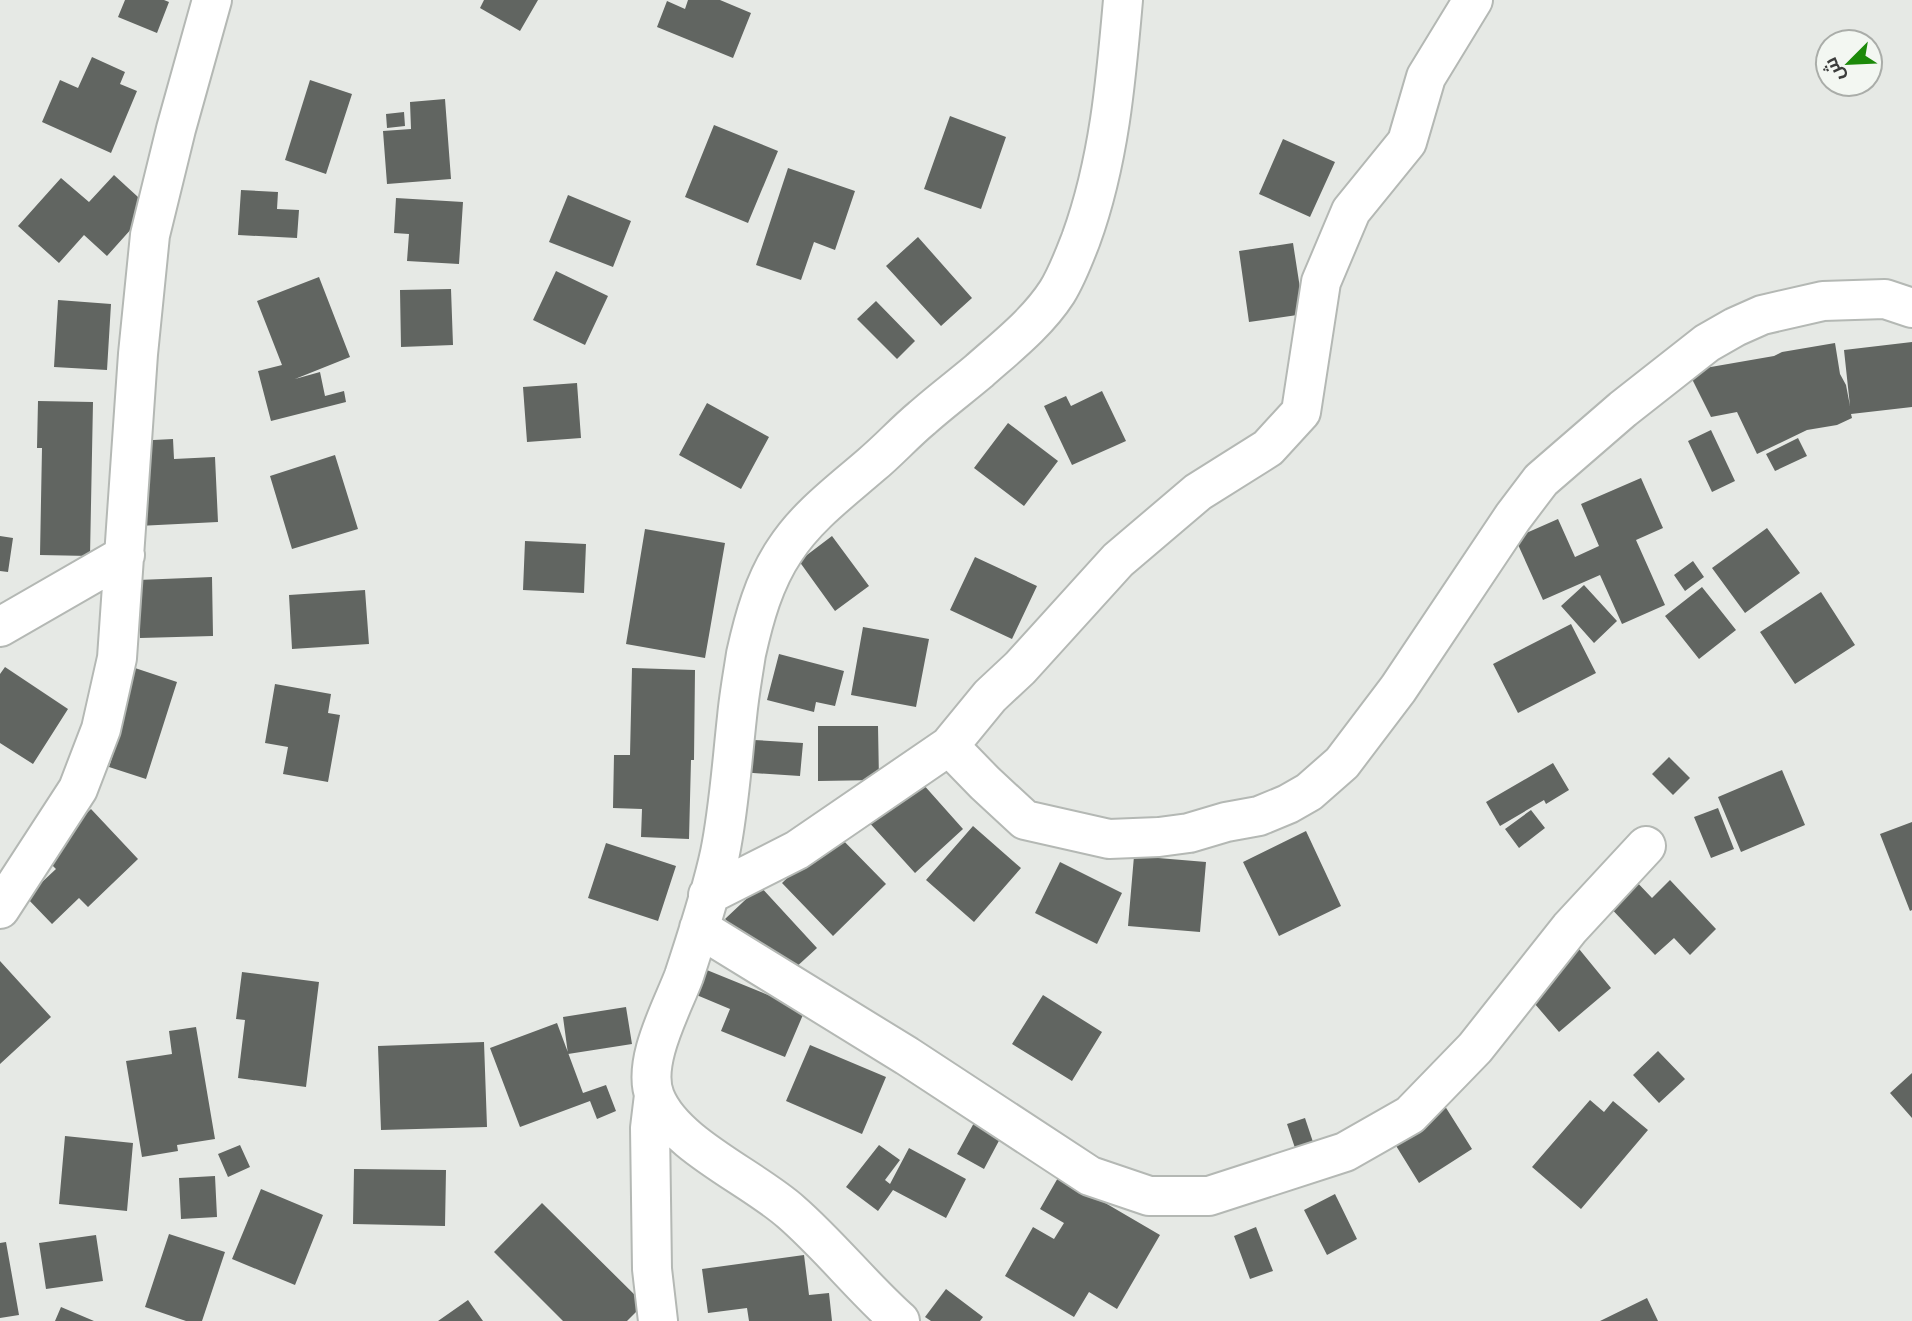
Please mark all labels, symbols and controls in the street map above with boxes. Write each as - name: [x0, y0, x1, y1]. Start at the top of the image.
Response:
- north arrow: [1814, 28, 1884, 98]
- text: ش: [1820, 54, 1849, 85]

